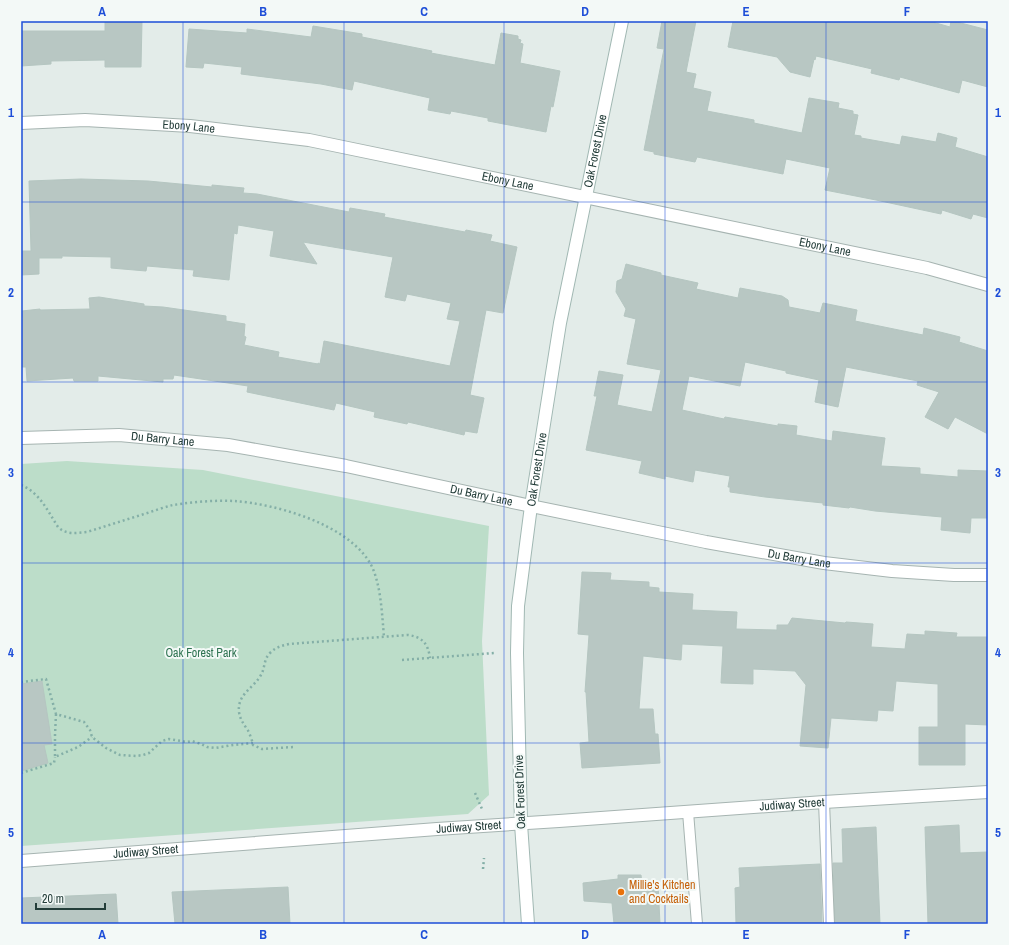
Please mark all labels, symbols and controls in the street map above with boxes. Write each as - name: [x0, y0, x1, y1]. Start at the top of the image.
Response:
- text: A: [98, 3, 106, 20]
- text: B: [259, 3, 267, 20]
- text: C: [420, 3, 428, 20]
- text: D: [581, 3, 589, 20]
- text: E: [742, 3, 750, 20]
- text: F: [904, 3, 911, 20]
- text: 1: [8, 104, 14, 121]
- text: 1: [995, 104, 1001, 121]
- street label: Oak Forest Drive: [580, 113, 611, 189]
- street label: Ebony Lane: [162, 116, 216, 137]
- street label: Ebony Lane: [480, 168, 535, 194]
- street label: Ebony Lane: [798, 234, 852, 260]
- text: 2: [8, 284, 14, 301]
- text: 2: [995, 284, 1001, 301]
- street label: Du Barry Lane: [130, 428, 195, 450]
- street label: Oak Forest Drive: [523, 432, 551, 508]
- text: 3: [8, 464, 14, 481]
- text: 3: [995, 464, 1001, 481]
- street label: Du Barry Lane: [449, 481, 514, 510]
- street label: Du Barry Lane: [767, 545, 832, 572]
- text: 4: [8, 644, 14, 661]
- text: 4: [995, 644, 1001, 661]
- park label: Oak Forest Park: [165, 645, 237, 661]
- street label: Oak Forest Drive: [511, 755, 529, 829]
- street label: Judiway Street: [759, 794, 825, 815]
- street label: Judiway Street: [436, 817, 502, 837]
- text: 5: [8, 824, 14, 841]
- text: 5: [995, 824, 1001, 841]
- street label: Judiway Street: [112, 841, 179, 862]
- place label: Millie's Kitchen and Cocktails: [629, 877, 695, 907]
- scale bar: [36, 885, 105, 911]
- marker: Millie's Kitchen and Cocktails: [616, 887, 626, 897]
- text: 20 m: [42, 891, 64, 907]
- text: A: [98, 926, 106, 943]
- text: B: [259, 926, 267, 943]
- text: C: [420, 926, 428, 943]
- text: D: [581, 926, 589, 943]
- text: E: [742, 926, 750, 943]
- text: F: [904, 926, 911, 943]

